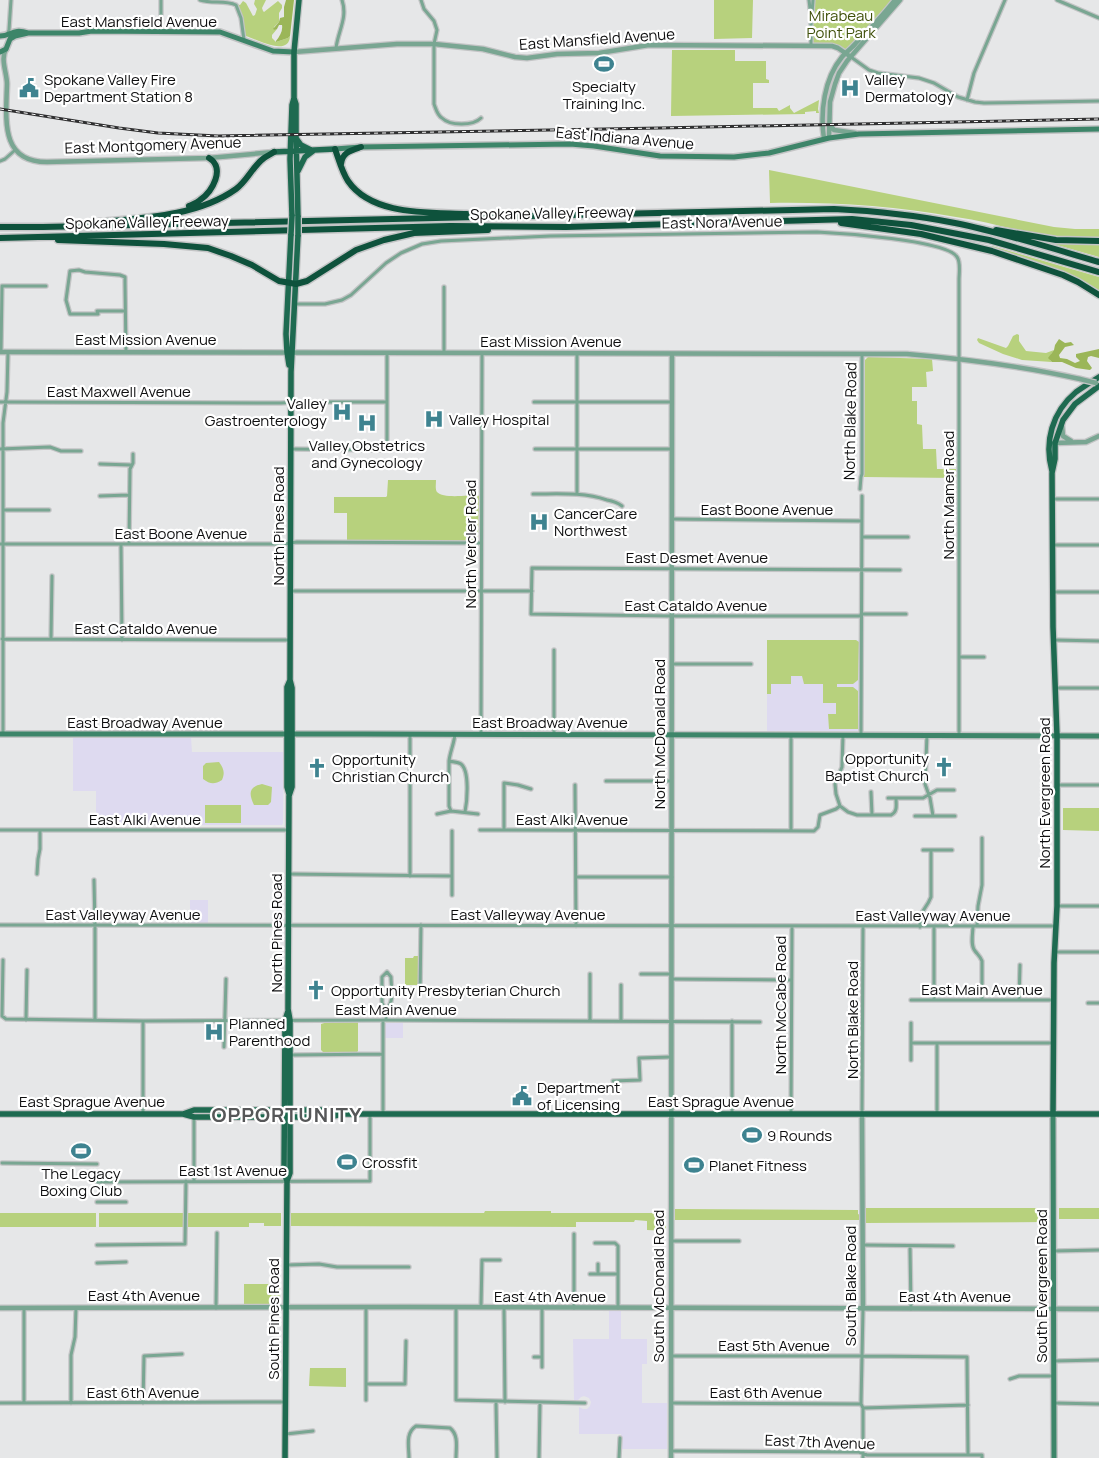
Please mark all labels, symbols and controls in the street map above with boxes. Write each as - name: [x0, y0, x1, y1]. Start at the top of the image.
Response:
- park label: Mirabeau Point Park: [806, 5, 876, 43]
- street label: East Mansfield Avenue: [61, 11, 217, 32]
- street label: East Mansfield Avenue: [518, 23, 676, 55]
- sports icon: Specialty Training Inc.: [593, 53, 615, 75]
- place label: Spokane Valley Fire Department Station 8: [44, 69, 193, 107]
- place label: Valley Dermatology: [865, 69, 954, 107]
- place label: Specialty Training Inc.: [563, 76, 645, 114]
- public building icon: Spokane Valley Fire Department Station 8: [18, 77, 40, 99]
- hospital icon: Valley Dermatology: [839, 77, 861, 99]
- street label: East Indiana Avenue: [555, 122, 695, 155]
- street label: East Montgomery Avenue: [64, 131, 242, 159]
- street label: Spokane Valley Freeway: [470, 201, 634, 225]
- street label: Spokane Valley Freeway: [65, 210, 229, 234]
- street label: East Nora Avenue: [661, 210, 783, 234]
- street label: East Mission Avenue: [75, 329, 217, 350]
- street label: East Mission Avenue: [480, 331, 622, 352]
- street label: North Blake Road: [838, 362, 862, 480]
- street label: East Maxwell Avenue: [47, 381, 191, 402]
- place label: Valley Gastroenterology: [205, 393, 327, 431]
- hospital icon: Valley Gastroenterology: [331, 401, 353, 423]
- hospital icon: Valley Hospital: [423, 408, 445, 430]
- place label: Valley Hospital: [449, 409, 549, 430]
- hospital icon: Valley Obstetrics and Gynecology: [356, 412, 378, 434]
- street label: North Mamer Road: [938, 431, 959, 559]
- place label: Valley Obstetrics and Gynecology: [309, 435, 425, 473]
- street label: North Pines Road: [268, 466, 289, 586]
- street label: North Vercler Road: [460, 480, 481, 608]
- street label: East Boone Avenue: [701, 499, 834, 520]
- place label: CancerCare Northwest: [554, 503, 637, 541]
- hospital icon: CancerCare Northwest: [528, 511, 550, 533]
- street label: East Boone Avenue: [115, 523, 248, 544]
- street label: East Desmet Avenue: [626, 547, 768, 568]
- street label: East Cataldo Avenue: [625, 595, 768, 616]
- street label: East Cataldo Avenue: [75, 618, 218, 639]
- street label: North McDonald Road: [649, 659, 670, 809]
- street label: East Broadway Avenue: [67, 712, 223, 733]
- street label: East Broadway Avenue: [472, 712, 628, 733]
- street label: North Evergreen Road: [1034, 717, 1055, 869]
- place label: Opportunity Baptist Church: [825, 748, 929, 786]
- place label: Opportunity Christian Church: [332, 749, 449, 787]
- church icon: Opportunity Baptist Church: [933, 756, 955, 778]
- church icon: Opportunity Christian Church: [306, 757, 328, 779]
- street label: East Alki Avenue: [89, 809, 201, 830]
- street label: East Alki Avenue: [516, 809, 628, 830]
- street label: North Pines Road: [266, 873, 287, 993]
- street label: East Valleyway Avenue: [45, 904, 201, 925]
- street label: East Valleyway Avenue: [450, 904, 606, 925]
- street label: East Valleyway Avenue: [855, 905, 1011, 926]
- street label: North McCabe Road: [770, 936, 791, 1074]
- street label: North Blake Road: [842, 961, 863, 1079]
- church icon: Opportunity Presbyterian Church: [305, 979, 327, 1001]
- street label: East Main Avenue: [921, 979, 1043, 1000]
- place label: Opportunity Presbyterian Church: [331, 980, 561, 1001]
- street label: East Main Avenue: [335, 999, 457, 1020]
- place label: Planned Parenthood: [229, 1013, 310, 1051]
- hospital icon: Planned Parenthood: [203, 1021, 225, 1043]
- place label: Department of Licensing: [537, 1077, 620, 1115]
- public building icon: Department of Licensing: [511, 1085, 533, 1107]
- street label: East Sprague Avenue: [19, 1091, 165, 1112]
- street label: East Sprague Avenue: [648, 1091, 794, 1112]
- district label: OPPORTUNITY: [211, 1101, 363, 1128]
- sports icon: 9 Rounds: [741, 1124, 763, 1146]
- place label: 9 Rounds: [767, 1125, 832, 1146]
- sports icon: The Legacy Boxing Club: [70, 1140, 92, 1162]
- sports icon: Crossfit: [336, 1151, 358, 1173]
- place label: Crossfit: [362, 1152, 418, 1173]
- sports icon: Planet Fitness: [683, 1154, 705, 1176]
- place label: Planet Fitness: [709, 1155, 807, 1176]
- street label: East 1st Avenue: [179, 1160, 287, 1181]
- place label: The Legacy Boxing Club: [40, 1163, 122, 1201]
- street label: South Evergreen Road: [1031, 1209, 1052, 1363]
- street label: South McDonald Road: [648, 1210, 669, 1362]
- street label: South Blake Road: [840, 1226, 861, 1346]
- street label: South Pines Road: [263, 1258, 284, 1380]
- street label: East 4th Avenue: [88, 1285, 200, 1306]
- street label: East 4th Avenue: [494, 1286, 606, 1307]
- street label: East 4th Avenue: [899, 1286, 1011, 1307]
- street label: East 5th Avenue: [718, 1335, 830, 1356]
- street label: East 6th Avenue: [87, 1382, 199, 1403]
- street label: East 6th Avenue: [710, 1382, 822, 1403]
- street label: East 7th Avenue: [764, 1430, 876, 1454]

